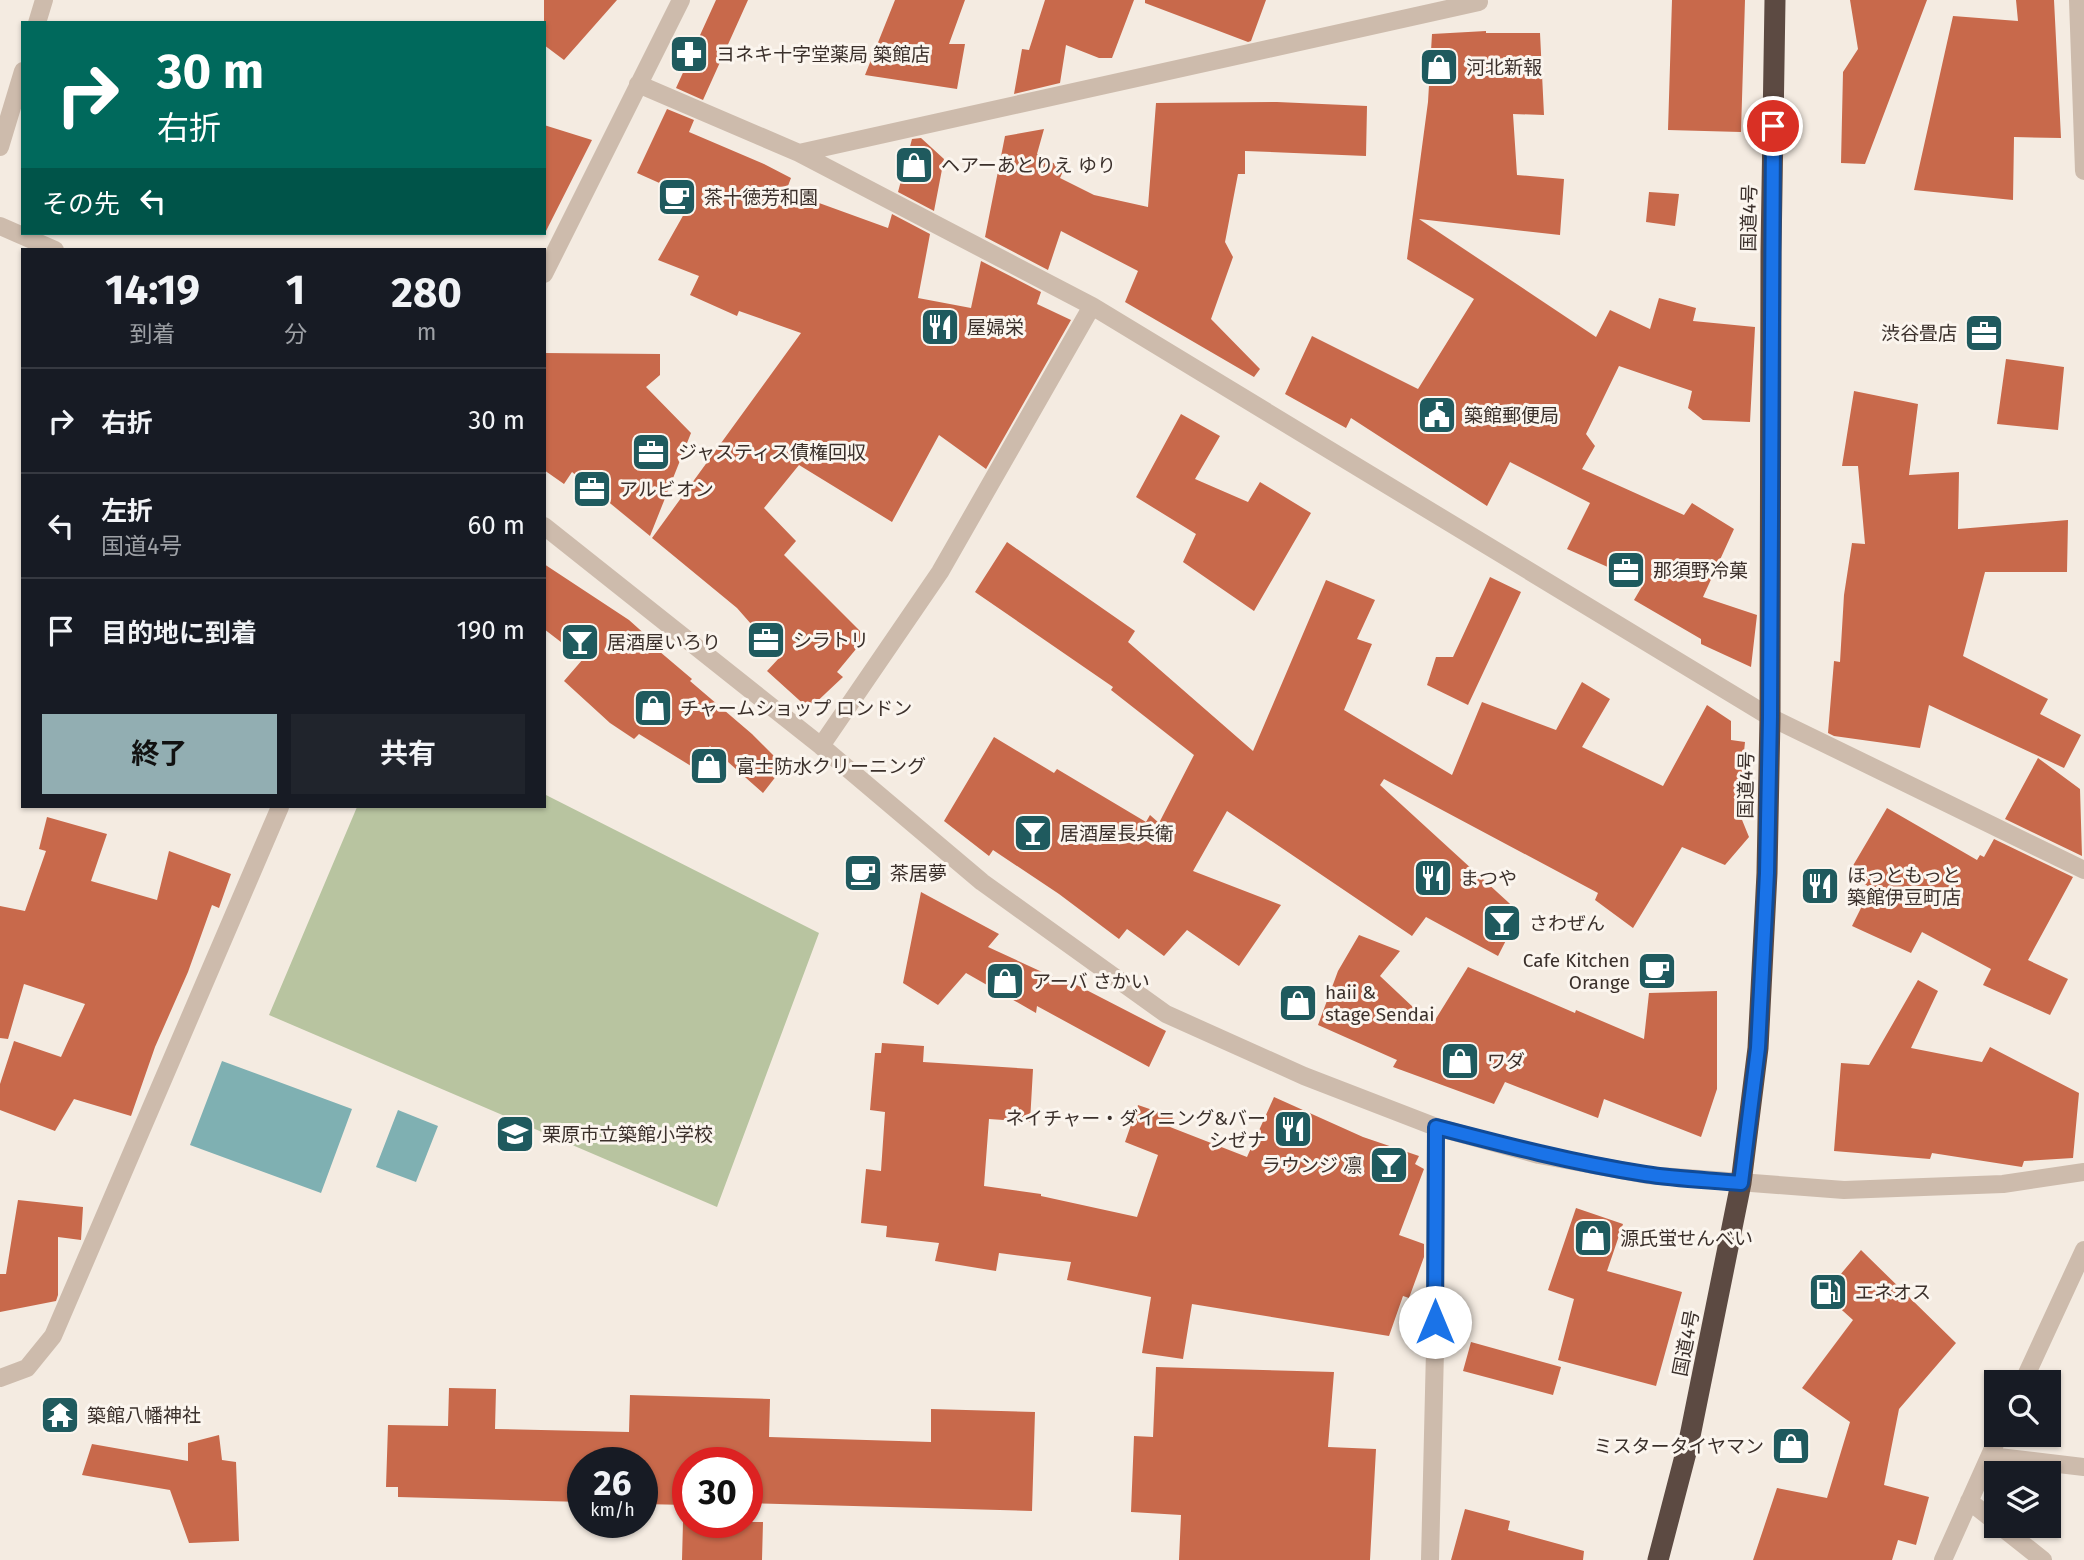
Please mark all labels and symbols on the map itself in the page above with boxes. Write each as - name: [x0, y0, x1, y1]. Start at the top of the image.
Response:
- pharmacy icon: ヨネキ十字堂薬局 築館店: [668, 33, 710, 75]
- place label: ヨネキ十字堂薬局 築館店: [716, 43, 930, 66]
- shop icon: 河北新報: [1418, 46, 1460, 88]
- place label: 河北新報: [1466, 56, 1542, 79]
- pin: [1743, 96, 1803, 156]
- shop icon: ヘアーあとりえ ゆり: [893, 144, 935, 186]
- place label: ヘアーあとりえ ゆり: [941, 154, 1116, 177]
- cafe icon: 茶十徳芳和園: [656, 176, 698, 218]
- street label: 国道4号: [1737, 184, 1761, 252]
- place label: 茶十徳芳和園: [704, 186, 818, 209]
- restaurant icon: 屋婦栄: [919, 306, 961, 348]
- office icon: 渋谷畳店: [1963, 312, 2005, 354]
- place label: 屋婦栄: [967, 316, 1024, 339]
- place label: 渋谷畳店: [1881, 322, 1957, 345]
- public building icon: 築館郵便局: [1416, 394, 1458, 436]
- place label: 築館郵便局: [1464, 404, 1559, 427]
- office icon: ジャスティス債権回収: [630, 431, 672, 473]
- place label: ジャスティス債権回収: [678, 441, 866, 464]
- office icon: アルビオン: [571, 468, 613, 510]
- place label: アルビオン: [619, 478, 714, 501]
- office icon: 那須野冷菓: [1605, 549, 1647, 591]
- place label: 那須野冷菓: [1653, 559, 1748, 582]
- office icon: シラトリ: [745, 619, 787, 661]
- bar icon: 居酒屋いろり: [559, 621, 601, 663]
- place label: シラトリ: [793, 629, 869, 652]
- place label: 居酒屋いろり: [607, 631, 721, 654]
- shop icon: チャームショップ ロンドン: [632, 687, 674, 729]
- place label: チャームショップ ロンドン: [680, 697, 912, 720]
- shop icon: 富士防水クリーニング: [688, 745, 730, 787]
- street label: 国道4号: [1734, 751, 1758, 819]
- place label: 富士防水クリーニング: [736, 755, 926, 778]
- bar icon: 居酒屋長兵衛: [1012, 812, 1054, 854]
- place label: 居酒屋長兵衛: [1060, 822, 1174, 845]
- cafe icon: 茶居夢: [842, 852, 884, 894]
- restaurant icon: まつや: [1412, 857, 1454, 899]
- place label: 茶居夢: [890, 862, 947, 885]
- place label: ほっともっと 築館伊豆町店: [1847, 864, 1961, 909]
- restaurant icon: ほっともっと 築館伊豆町店: [1799, 865, 1841, 907]
- place label: まつや: [1460, 867, 1517, 890]
- bar icon: さわぜん: [1481, 902, 1523, 944]
- place label: さわぜん: [1529, 912, 1605, 935]
- place label: Cafe Kitchen Orange: [1523, 949, 1630, 994]
- cafe icon: Cafe Kitchen Orange: [1636, 950, 1678, 992]
- shop icon: アーバ さかい: [984, 960, 1026, 1002]
- place label: アーバ さかい: [1032, 970, 1150, 993]
- place label: haii & stage Sendai: [1325, 981, 1435, 1026]
- shop icon: haii & stage Sendai: [1277, 982, 1319, 1024]
- shop icon: ワダ: [1439, 1040, 1481, 1082]
- place label: ワダ: [1487, 1050, 1525, 1073]
- place label: ネイチャー・ダイニング&バー シゼナ: [1005, 1107, 1266, 1152]
- restaurant icon: ネイチャー・ダイニング&バー シゼナ: [1272, 1108, 1314, 1150]
- school or university icon: 栗原市立築館小学校: [494, 1113, 536, 1155]
- place label: 栗原市立築館小学校: [542, 1123, 713, 1146]
- bar icon: ラウンジ 凛: [1368, 1144, 1410, 1186]
- place label: ラウンジ 凛: [1262, 1154, 1362, 1177]
- shop icon: 源氏蛍せんべい: [1572, 1217, 1614, 1259]
- place label: 源氏蛍せんべい: [1620, 1227, 1753, 1250]
- fuel station icon: エネオス: [1807, 1271, 1849, 1313]
- place label: エネオス: [1855, 1281, 1931, 1304]
- position arrow: [1398, 1285, 1472, 1359]
- street label: 国道4号: [1668, 1308, 1704, 1378]
- temple icon: 築館八幡神社: [39, 1394, 81, 1436]
- place label: 築館八幡神社: [87, 1404, 201, 1427]
- shop icon: ミスタータイヤマン: [1770, 1425, 1812, 1467]
- place label: ミスタータイヤマン: [1594, 1435, 1764, 1458]
- speed limit sign: 30: [672, 1447, 763, 1538]

